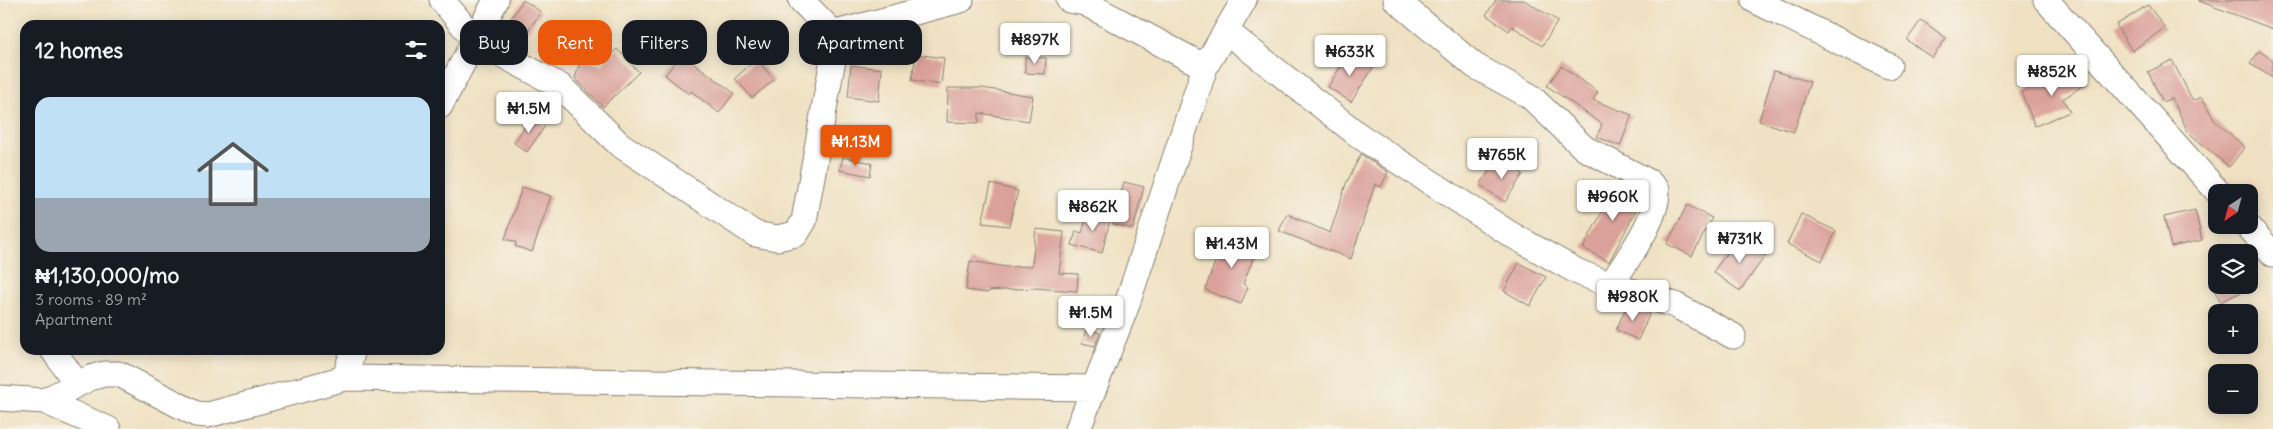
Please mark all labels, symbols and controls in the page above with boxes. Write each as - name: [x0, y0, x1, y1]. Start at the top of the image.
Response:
- chip: Buy: [460, 20, 528, 65]
- chip: Rent: [538, 20, 612, 65]
- chip: Filters: [622, 20, 707, 65]
- chip: New: [717, 20, 789, 65]
- chip: Apartment: [799, 20, 922, 65]
- pin: ₦897K: [1000, 22, 1070, 65]
- text: ₦897K: [1011, 29, 1059, 49]
- pin: ₦633K: [1315, 34, 1385, 77]
- icon: filters: [402, 36, 430, 64]
- text: 12 homes: [35, 37, 123, 64]
- text: ₦633K: [1326, 41, 1374, 61]
- pin: ₦852K: [2017, 54, 2087, 97]
- text: ₦852K: [2028, 61, 2076, 81]
- pin: ₦1.5M: [494, 92, 564, 134]
- text: ₦1.5M: [507, 98, 551, 118]
- pin: ₦1.13M: [815, 124, 897, 167]
- icon: home: [188, 129, 278, 219]
- text: ₦1.13M: [831, 131, 881, 151]
- pin: ₦765K: [1467, 138, 1537, 180]
- text: ₦765K: [1478, 144, 1526, 164]
- pin: ₦960K: [1578, 180, 1648, 222]
- north arrow: [2208, 184, 2258, 234]
- map controls: [2208, 184, 2258, 414]
- text: ₦960K: [1588, 186, 1638, 206]
- pin: ₦862K: [1058, 190, 1128, 232]
- text: ₦862K: [1069, 196, 1117, 216]
- pin: ₦731K: [1705, 222, 1775, 264]
- pin: ₦1.43M: [1191, 226, 1273, 269]
- text: ₦731K: [1718, 228, 1762, 248]
- text: ₦1.43M: [1206, 233, 1258, 253]
- button: layers: [2208, 244, 2258, 294]
- text: ₦1,130,000/mo: [35, 262, 179, 289]
- pin: ₦980K: [1598, 280, 1668, 322]
- text: ₦980K: [1608, 286, 1658, 306]
- text: 3 rooms · 89 m²: [35, 289, 147, 309]
- pin: ₦1.5M: [1056, 296, 1126, 338]
- text: ₦1.5M: [1069, 302, 1113, 322]
- button: +: [2208, 304, 2258, 354]
- text: Apartment: [35, 309, 113, 329]
- button: −: [2208, 364, 2258, 414]

